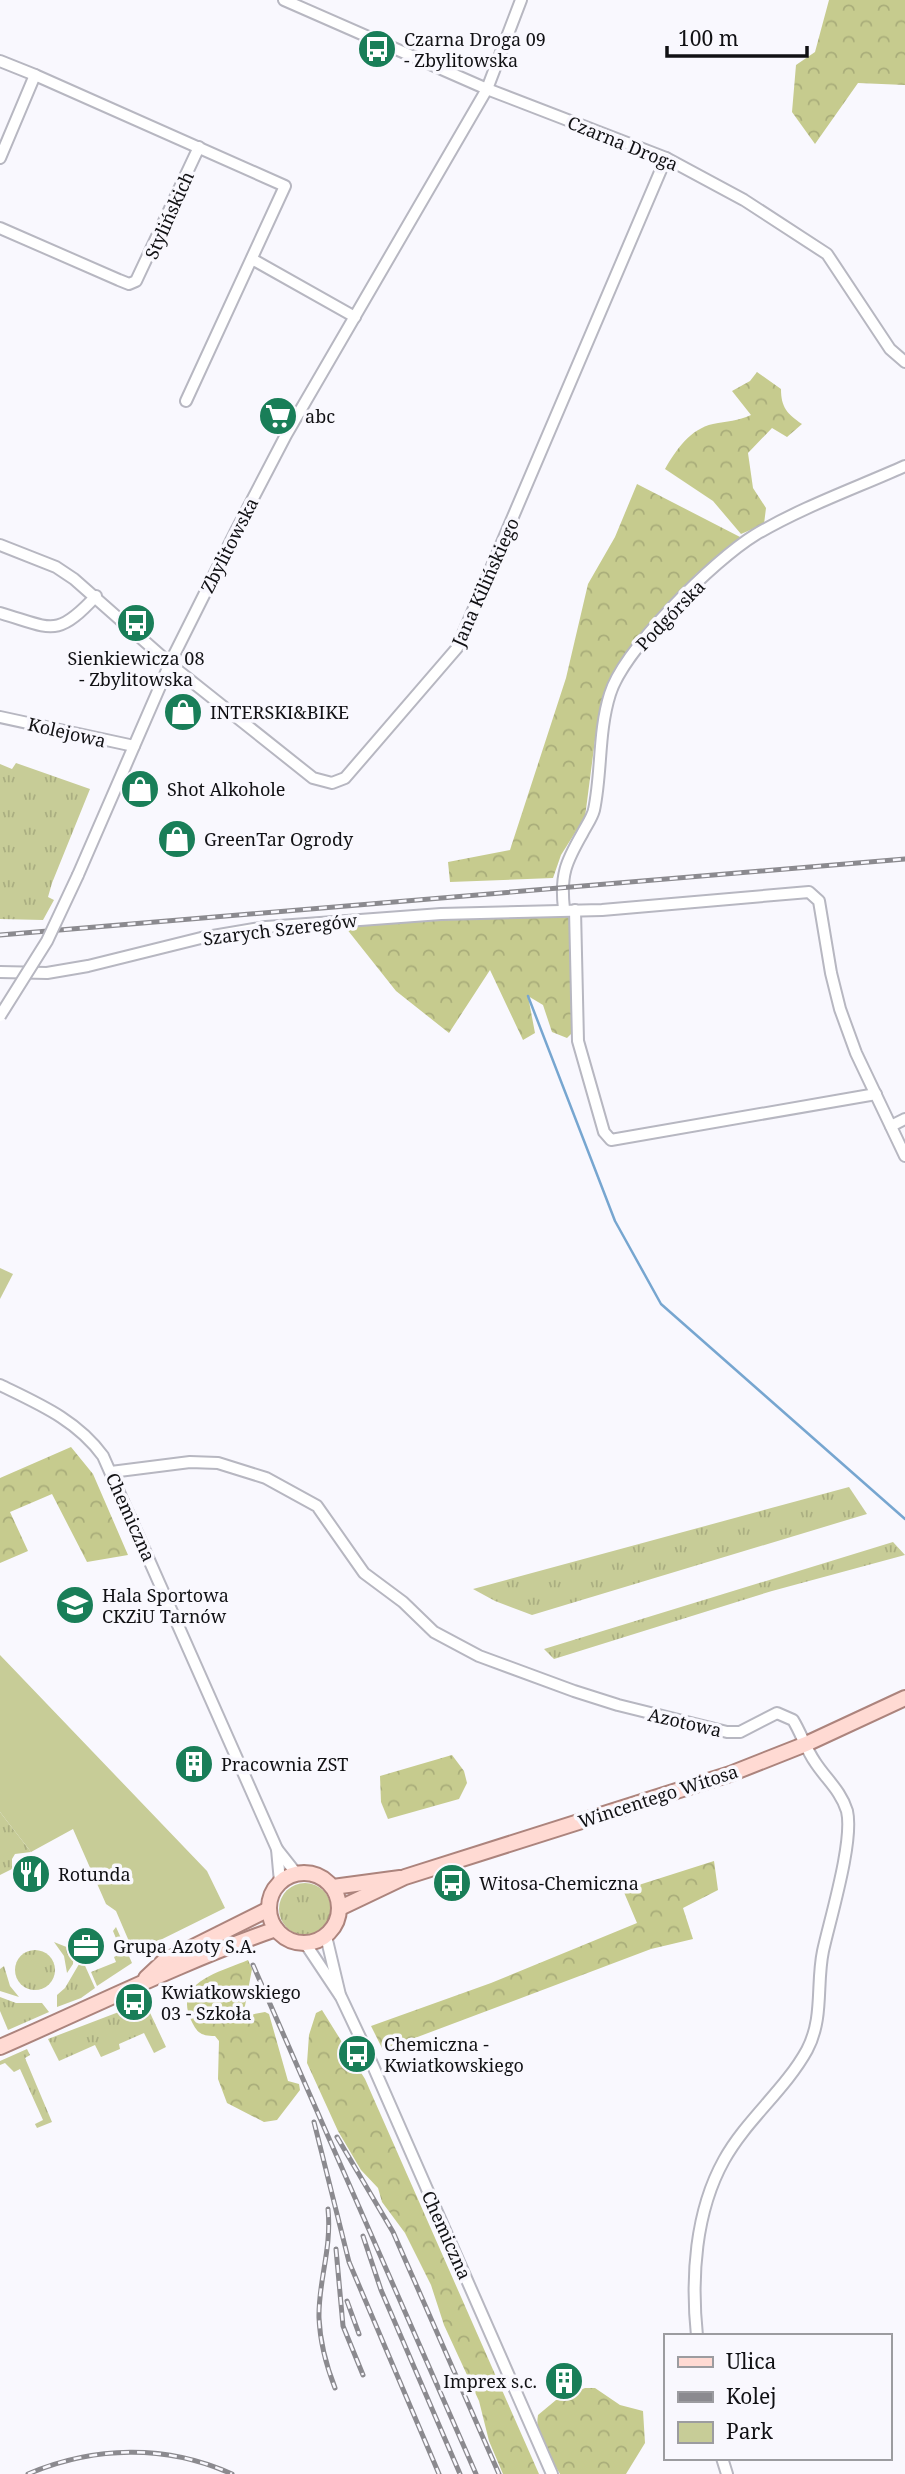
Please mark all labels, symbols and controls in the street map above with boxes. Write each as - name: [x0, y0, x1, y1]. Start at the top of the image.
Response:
- scale bar: [667, 14, 807, 58]
- text: 100 m: [678, 24, 739, 52]
- place label: Czarna Droga 09 - Zbylitowska: [404, 27, 546, 72]
- bus stop icon: Czarna Droga 09 - Zbylitowska: [356, 28, 398, 70]
- street label: Czarna Droga: [564, 110, 682, 176]
- street label: Stylińskich: [139, 167, 199, 263]
- supermarket icon: abc: [257, 395, 299, 437]
- place label: abc: [305, 404, 335, 428]
- street label: Zbylitowska: [195, 493, 263, 597]
- street label: Jana Kilińskiego: [445, 514, 524, 651]
- street label: Podgórska: [630, 574, 710, 656]
- bus stop icon: Sienkiewicza 08 - Zbylitowska: [115, 602, 157, 644]
- place label: Sienkiewicza 08 - Zbylitowska: [68, 646, 204, 691]
- shop icon: INTERSKI&BIKE: [162, 691, 204, 733]
- place label: INTERSKI&BIKE: [210, 700, 349, 724]
- street label: Kolejowa: [26, 711, 108, 753]
- shop icon: Shot Alkohole: [119, 768, 161, 810]
- place label: Shot Alkohole: [167, 777, 285, 801]
- shop icon: GreenTar Ogrody: [156, 818, 198, 860]
- place label: GreenTar Ogrody: [204, 827, 354, 851]
- street label: Szarych Szeregów: [202, 908, 359, 950]
- street label: Chemiczna: [101, 1469, 161, 1565]
- place label: Hala Sportowa CKZiU Tarnów: [102, 1583, 229, 1628]
- school or university icon: Hala Sportowa CKZiU Tarnów: [54, 1584, 96, 1626]
- street label: Azotowa: [646, 1702, 724, 1742]
- building icon: Pracownia ZST: [173, 1743, 215, 1785]
- place label: Pracownia ZST: [221, 1752, 348, 1776]
- street label: Wincentego Witosa: [575, 1759, 741, 1833]
- restaurant icon: Rotunda: [10, 1853, 52, 1895]
- place label: Rotunda: [58, 1862, 131, 1886]
- bus stop icon: Witosa-Chemiczna: [431, 1862, 473, 1904]
- place label: Witosa-Chemiczna: [479, 1871, 639, 1895]
- office icon: Grupa Azoty S.A.: [65, 1925, 107, 1967]
- place label: Grupa Azoty S.A.: [113, 1934, 257, 1958]
- place label: Kwiatkowskiego 03 - Szkoła: [161, 1980, 301, 2025]
- bus stop icon: Kwiatkowskiego 03 - Szkoła: [113, 1981, 155, 2023]
- place label: Chemiczna - Kwiatkowskiego: [384, 2032, 524, 2077]
- bus stop icon: Chemiczna - Kwiatkowskiego: [336, 2033, 378, 2075]
- street label: Chemiczna: [417, 2187, 477, 2283]
- legend: [664, 2334, 891, 2460]
- text: Ulica: [726, 2347, 776, 2375]
- building icon: Imprex s.c.: [543, 2360, 585, 2402]
- place label: Imprex s.c.: [443, 2369, 537, 2393]
- text: Kolej: [726, 2382, 776, 2410]
- text: Park: [726, 2417, 773, 2445]

